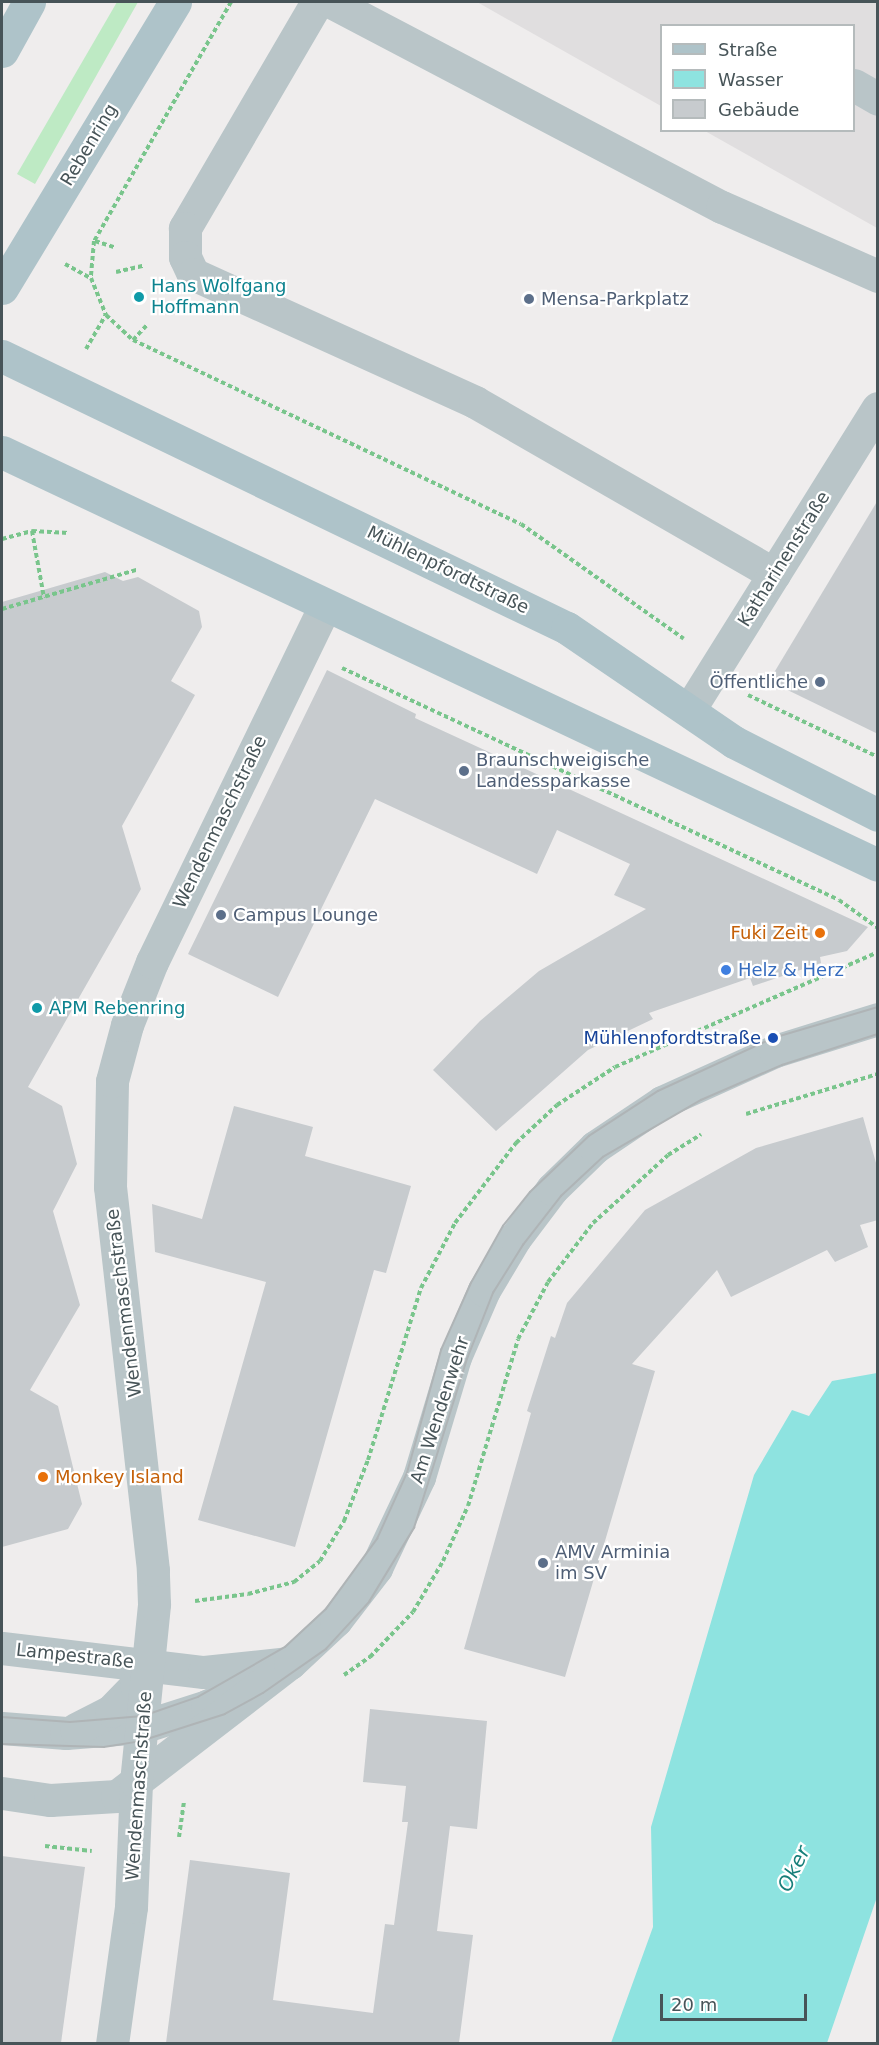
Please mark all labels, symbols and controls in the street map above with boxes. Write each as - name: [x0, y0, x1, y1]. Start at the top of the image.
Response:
- legend: [660, 24, 855, 132]
- text: Straße: [718, 39, 777, 60]
- text: Wasser: [718, 69, 783, 90]
- text: Gebäude: [718, 99, 799, 120]
- street label: Rebenring: [56, 100, 122, 190]
- place label: Hans Wolfgang Hoffmann: [151, 276, 286, 318]
- place label: Mensa-Parkplatz: [541, 288, 689, 310]
- marker: Hans Wolfgang Hoffmann: [132, 290, 146, 304]
- marker: Mensa-Parkplatz: [522, 292, 536, 306]
- street label: Katharinenstraße: [734, 487, 834, 631]
- street label: Mühlenpfordtstraße: [364, 521, 532, 619]
- place label: Öffentliche: [710, 671, 808, 693]
- marker: Öffentliche: [813, 675, 827, 689]
- street label: Wendenmaschstraße: [169, 732, 271, 912]
- place label: Braunschweigische Landessparkasse: [476, 750, 649, 792]
- marker: Braunschweigische Landessparkasse: [457, 764, 471, 778]
- place label: Campus Lounge: [233, 904, 378, 926]
- marker: Campus Lounge: [214, 908, 228, 922]
- place label: Fuki Zeit: [731, 922, 808, 944]
- marker: Fuki Zeit: [813, 926, 827, 940]
- place label: Helz & Herz: [738, 959, 844, 981]
- marker: Helz & Herz: [719, 963, 733, 977]
- place label: APM Rebenring: [49, 997, 185, 1019]
- marker: APM Rebenring: [30, 1001, 44, 1015]
- place label: Mühlenpfordtstraße: [584, 1027, 761, 1049]
- marker: Mühlenpfordtstraße: [766, 1031, 780, 1045]
- street label: Wendenmaschstraße: [102, 1208, 146, 1398]
- street label: Am Wendenwehr: [406, 1334, 474, 1486]
- place label: Monkey Island: [55, 1466, 184, 1488]
- marker: Monkey Island: [36, 1470, 50, 1484]
- place label: AMV Arminia im SV: [555, 1542, 670, 1584]
- marker: AMV Arminia im SV: [536, 1556, 550, 1570]
- street label: Lampestraße: [15, 1639, 135, 1673]
- street label: Wendenmaschstraße: [122, 1691, 156, 1881]
- water label: Oker: [773, 1842, 815, 1896]
- scale bar: [663, 1982, 810, 2020]
- text: 20 m: [671, 1994, 717, 2015]

